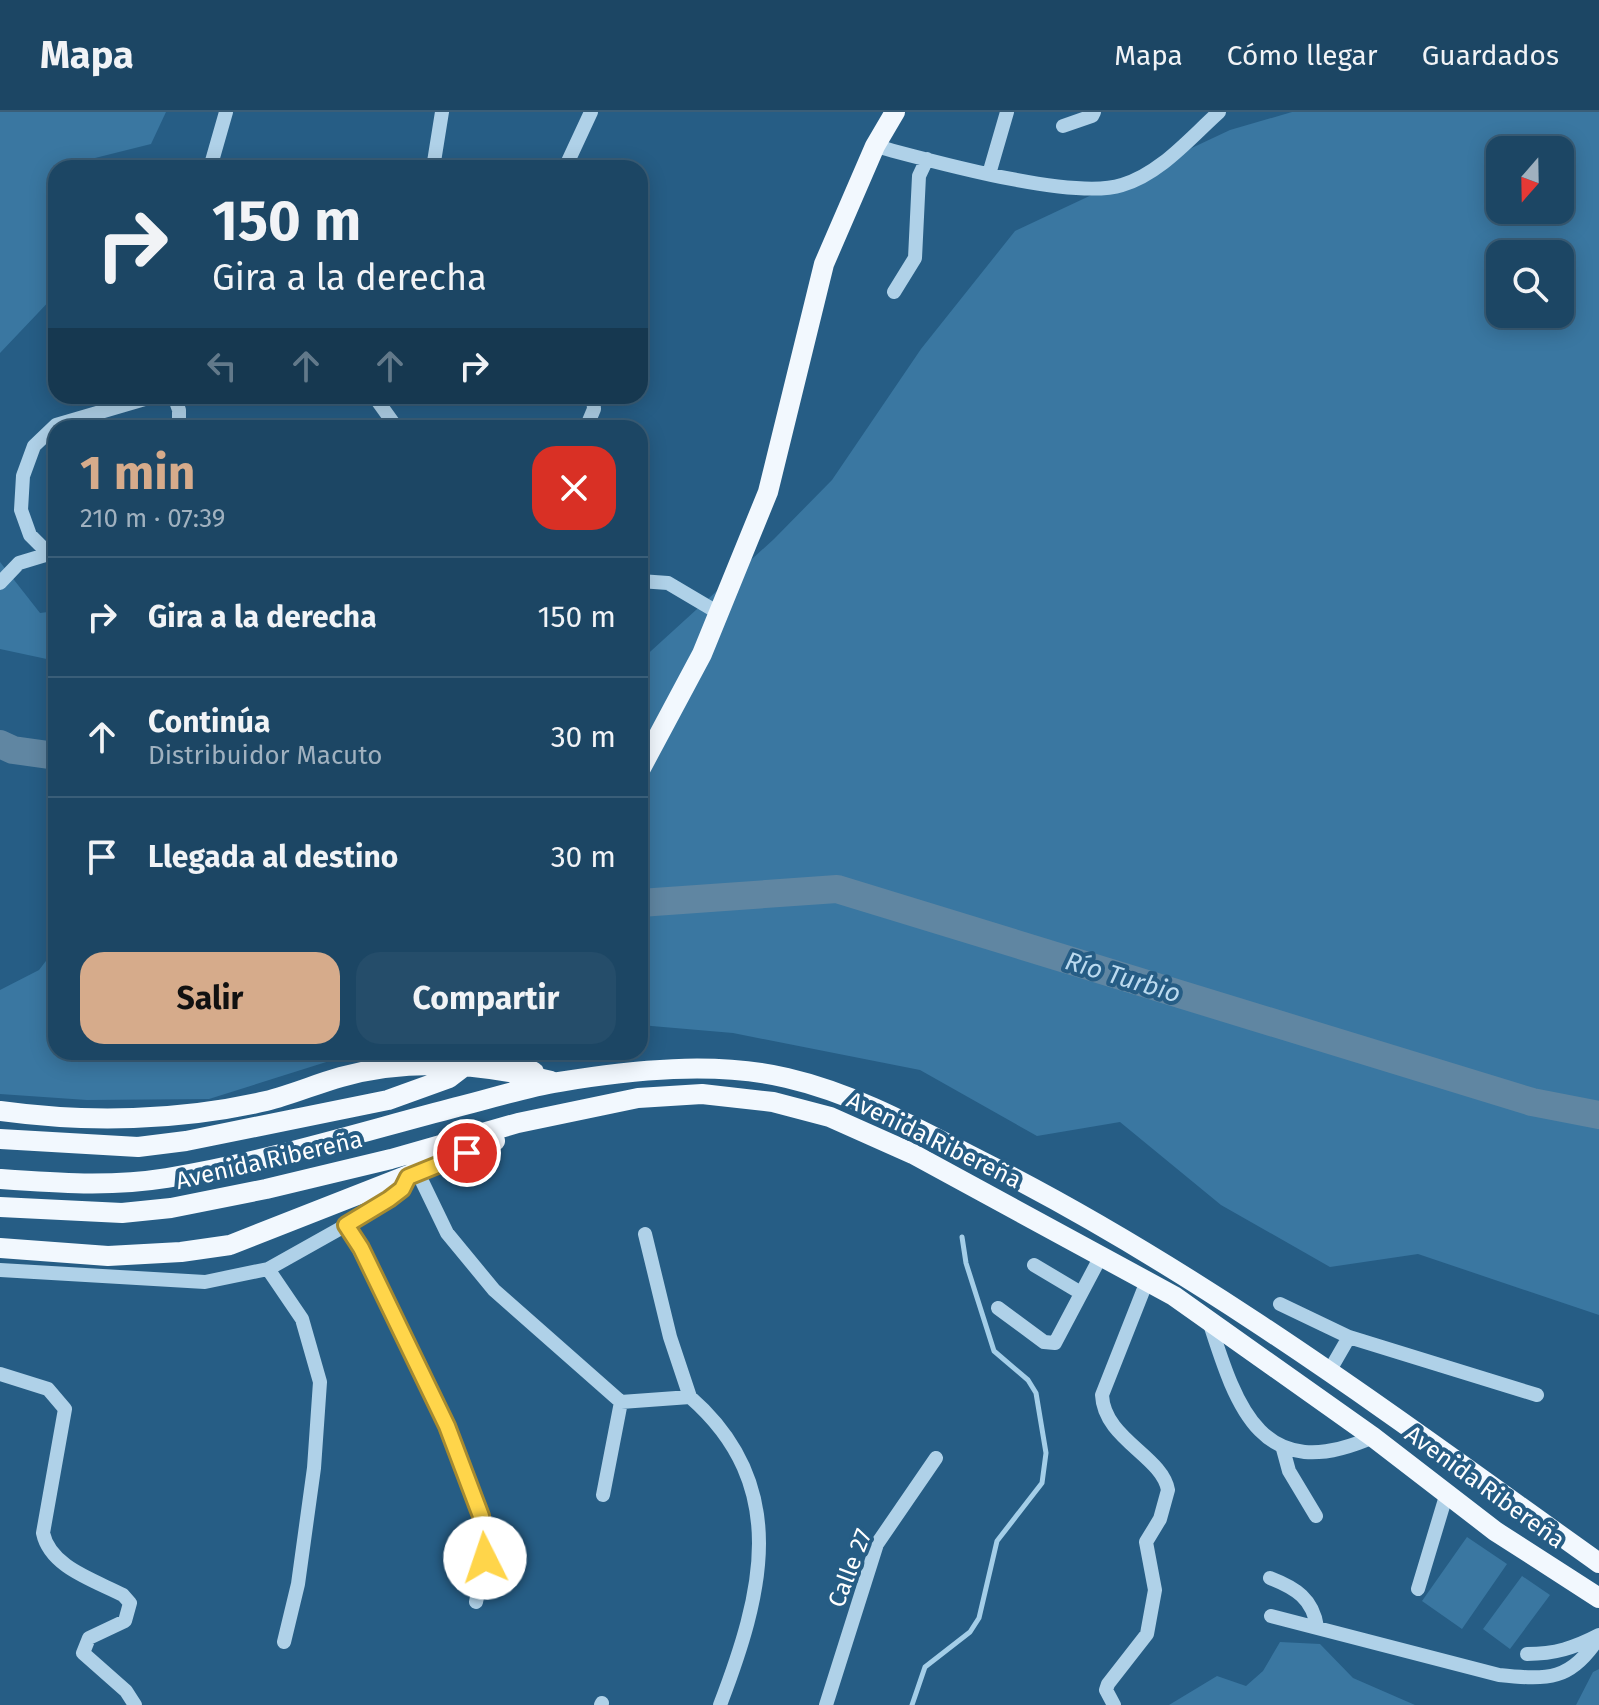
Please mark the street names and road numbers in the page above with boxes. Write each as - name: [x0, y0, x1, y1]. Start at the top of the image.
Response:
- street label: Avenida Ribereña: [842, 1086, 1026, 1194]
- street label: Avenida Ribereña: [173, 1125, 365, 1195]
- street label: Avenida Ribereña: [1400, 1420, 1570, 1554]
- street label: Calle 27: [822, 1525, 878, 1611]

